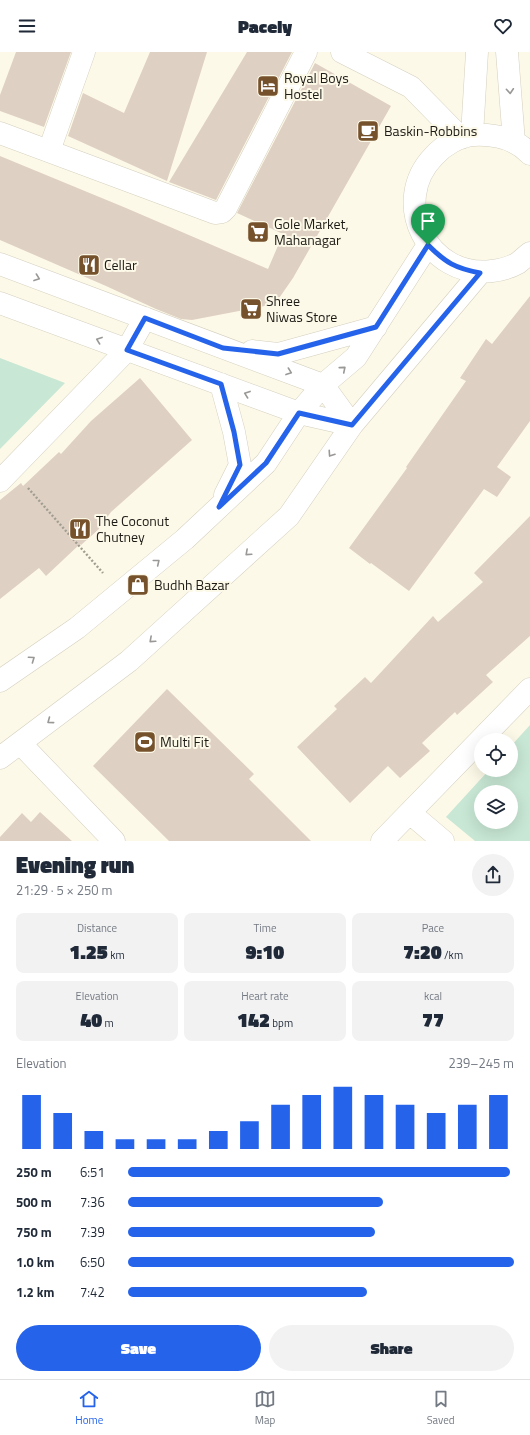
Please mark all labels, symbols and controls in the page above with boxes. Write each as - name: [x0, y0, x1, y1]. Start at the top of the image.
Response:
- text: Pacely: [238, 13, 292, 40]
- icon: menu: [16, 15, 38, 37]
- icon: heart: [492, 15, 514, 37]
- place label: Royal Boys Hostel: [284, 67, 349, 104]
- hotel icon: Royal Boys Hostel: [255, 73, 281, 99]
- one-way arrow: [505, 88, 514, 94]
- cafe icon: Baskin-Robbins: [355, 118, 381, 144]
- place label: Baskin-Robbins: [384, 120, 477, 141]
- pin: [411, 204, 445, 245]
- icon: arrive: [417, 210, 439, 232]
- place label: Gole Market, Mahanagar: [274, 213, 349, 250]
- supermarket icon: Gole Market, Mahanagar: [245, 219, 271, 245]
- restaurant icon: Cellar: [76, 252, 102, 278]
- place label: Cellar: [104, 254, 137, 275]
- one-way arrow: [33, 273, 40, 281]
- place label: Shree Niwas Store: [266, 290, 337, 327]
- supermarket icon: Shree Niwas Store: [238, 296, 264, 322]
- one-way arrow: [96, 336, 103, 344]
- one-way arrow: [338, 366, 345, 373]
- one-way arrow: [286, 368, 293, 376]
- one-way arrow: [244, 390, 251, 399]
- one-way arrow: [329, 450, 336, 457]
- place label: The Coconut Chutney: [96, 510, 169, 547]
- restaurant icon: The Coconut Chutney: [67, 516, 93, 542]
- one-way arrow: [245, 548, 253, 556]
- one-way arrow: [152, 560, 160, 567]
- shop icon: Budhh Bazar: [125, 572, 151, 598]
- place label: Budhh Bazar: [154, 574, 230, 595]
- one-way arrow: [149, 636, 157, 643]
- one-way arrow: [28, 656, 35, 664]
- one-way arrow: [47, 716, 54, 723]
- sports icon: Multi Fit: [132, 729, 158, 755]
- place label: Multi Fit: [160, 731, 209, 752]
- map controls: [474, 733, 518, 829]
- button: locate: [474, 733, 518, 777]
- button: layers: [474, 785, 518, 829]
- text: Evening run: [16, 848, 134, 882]
- button: share: [472, 854, 514, 896]
- text: 21:29 · 5 × 250 m: [16, 880, 112, 900]
- text: Distance: [77, 920, 117, 936]
- text: Time: [254, 920, 276, 936]
- text: Pace: [422, 920, 444, 936]
- text: 1.25: [69, 936, 108, 967]
- text: 9:10: [246, 936, 284, 967]
- text: 7:20: [403, 936, 442, 967]
- text: km: [108, 947, 125, 963]
- text: /km: [442, 947, 463, 963]
- text: Elevation: [76, 988, 118, 1004]
- text: Heart rate: [241, 988, 289, 1004]
- text: kcal: [424, 988, 442, 1004]
- text: 40: [80, 1004, 102, 1035]
- text: 142: [237, 1004, 270, 1035]
- text: 77: [422, 1004, 444, 1035]
- text: m: [102, 1015, 114, 1031]
- text: bpm: [270, 1015, 293, 1031]
- text: Elevation: [16, 1053, 67, 1073]
- text: 239–245 m: [448, 1053, 514, 1073]
- text: 250 m: [16, 1162, 52, 1182]
- text: 6:51: [80, 1162, 105, 1182]
- text: 500 m: [16, 1192, 52, 1212]
- text: 7:36: [80, 1192, 105, 1212]
- text: 750 m: [16, 1222, 52, 1242]
- text: 7:39: [80, 1222, 105, 1242]
- text: 1.0 km: [16, 1252, 54, 1272]
- text: 6:50: [80, 1252, 105, 1272]
- text: 1.2 km: [16, 1282, 54, 1302]
- text: 7:42: [80, 1282, 105, 1302]
- button: Save: [16, 1325, 261, 1371]
- button: Share: [269, 1325, 514, 1371]
- tab: Home: [75, 1388, 103, 1428]
- tab: Map: [254, 1388, 276, 1428]
- tab: Saved: [427, 1388, 455, 1428]

